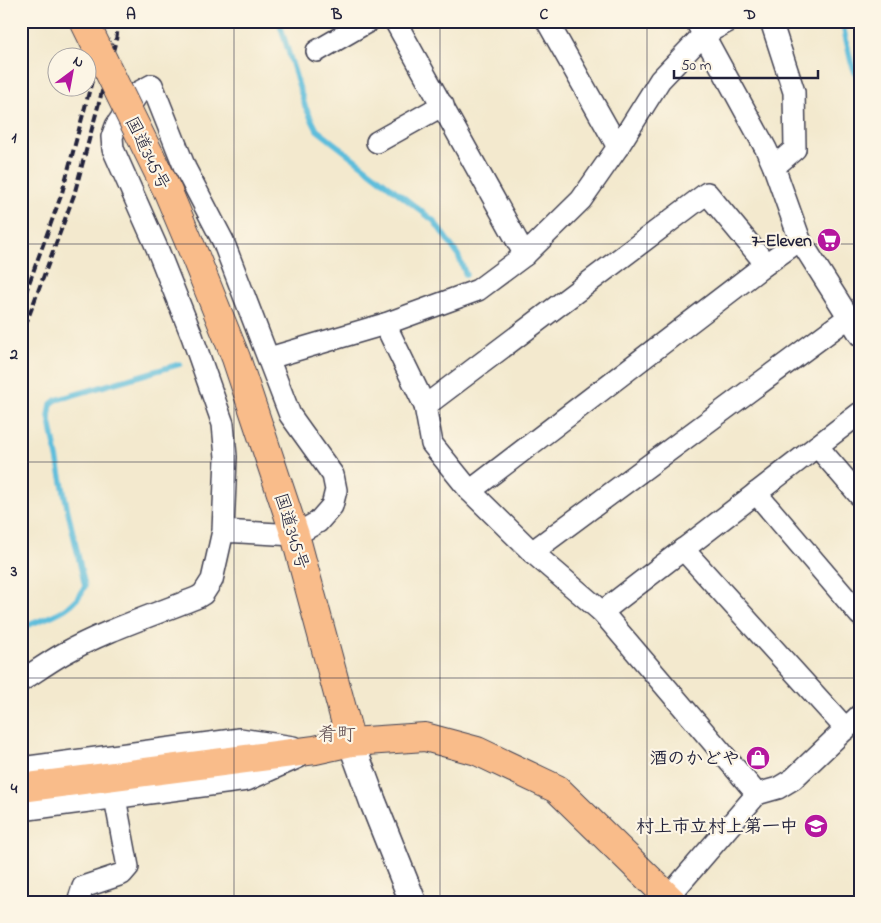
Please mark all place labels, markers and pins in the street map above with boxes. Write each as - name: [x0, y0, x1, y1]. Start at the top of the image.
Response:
- supermarket icon: 7-Eleven: [816, 227, 842, 253]
- place label: 7-Eleven: [751, 229, 812, 255]
- shop icon: 酒のかどや: [745, 745, 771, 771]
- place label: 酒のかどや: [649, 747, 740, 773]
- school or university icon: 村上市立村上第一中: [803, 813, 829, 839]
- place label: 村上市立村上第一中: [636, 815, 798, 841]

